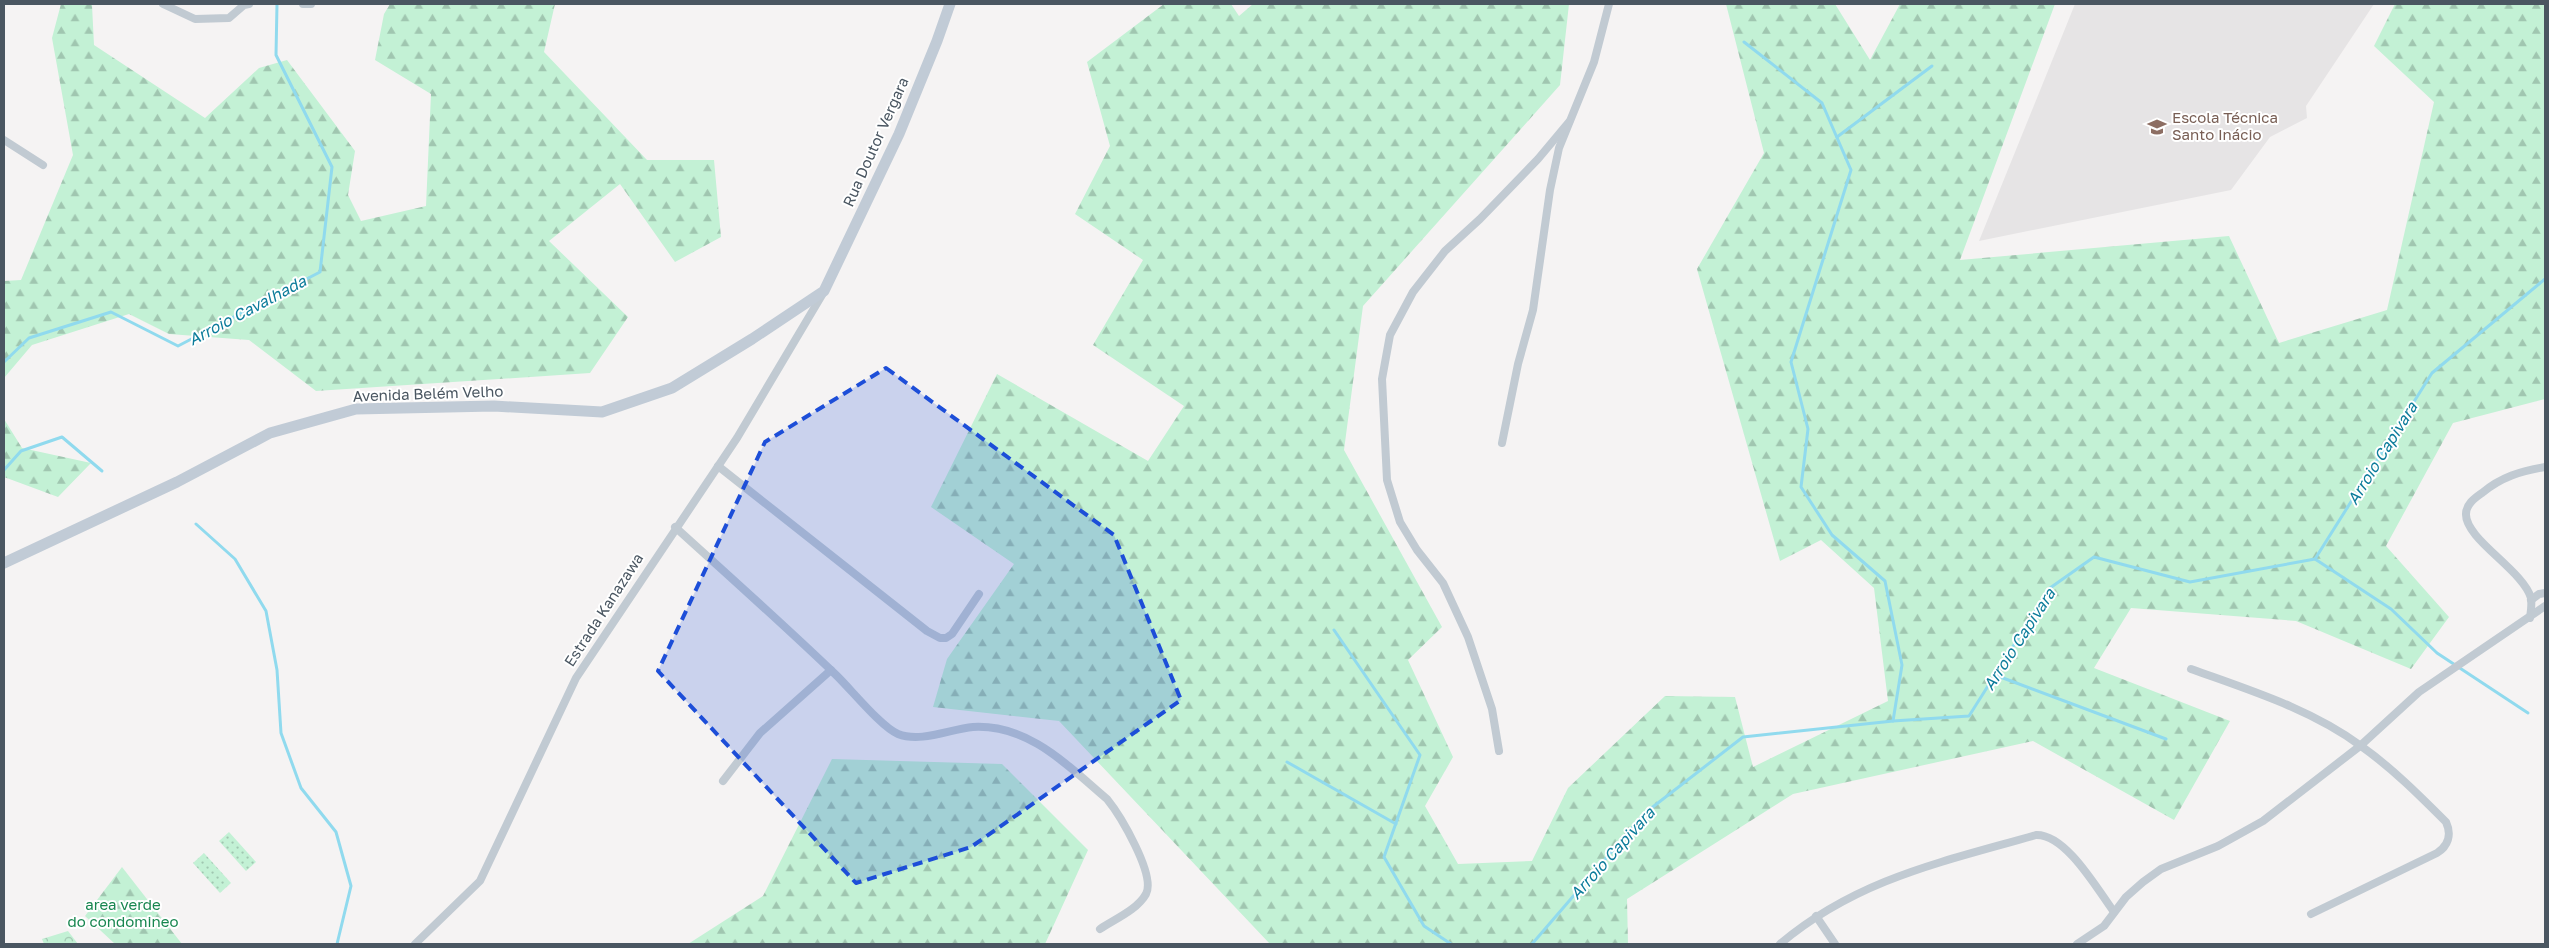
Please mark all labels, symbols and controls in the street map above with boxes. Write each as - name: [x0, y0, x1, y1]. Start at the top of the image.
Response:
- street label: Rua Doutor Vergara: [838, 74, 912, 209]
- place label: Escola Técnica Santo Inácio: [2172, 108, 2278, 143]
- school or university icon: Escola Técnica Santo Inácio: [2146, 116, 2168, 138]
- water label: Arroio Cavalhada: [185, 270, 310, 349]
- street label: Avenida Belém Velho: [352, 381, 504, 405]
- water label: Arroio Capivara: [2342, 397, 2422, 508]
- street label: Estrada Kanazawa: [560, 549, 646, 669]
- water label: Arroio Capivara: [1979, 584, 2060, 694]
- water label: Arroio Capivara: [1565, 802, 1659, 903]
- park label: area verde do condomineo: [68, 895, 178, 930]

